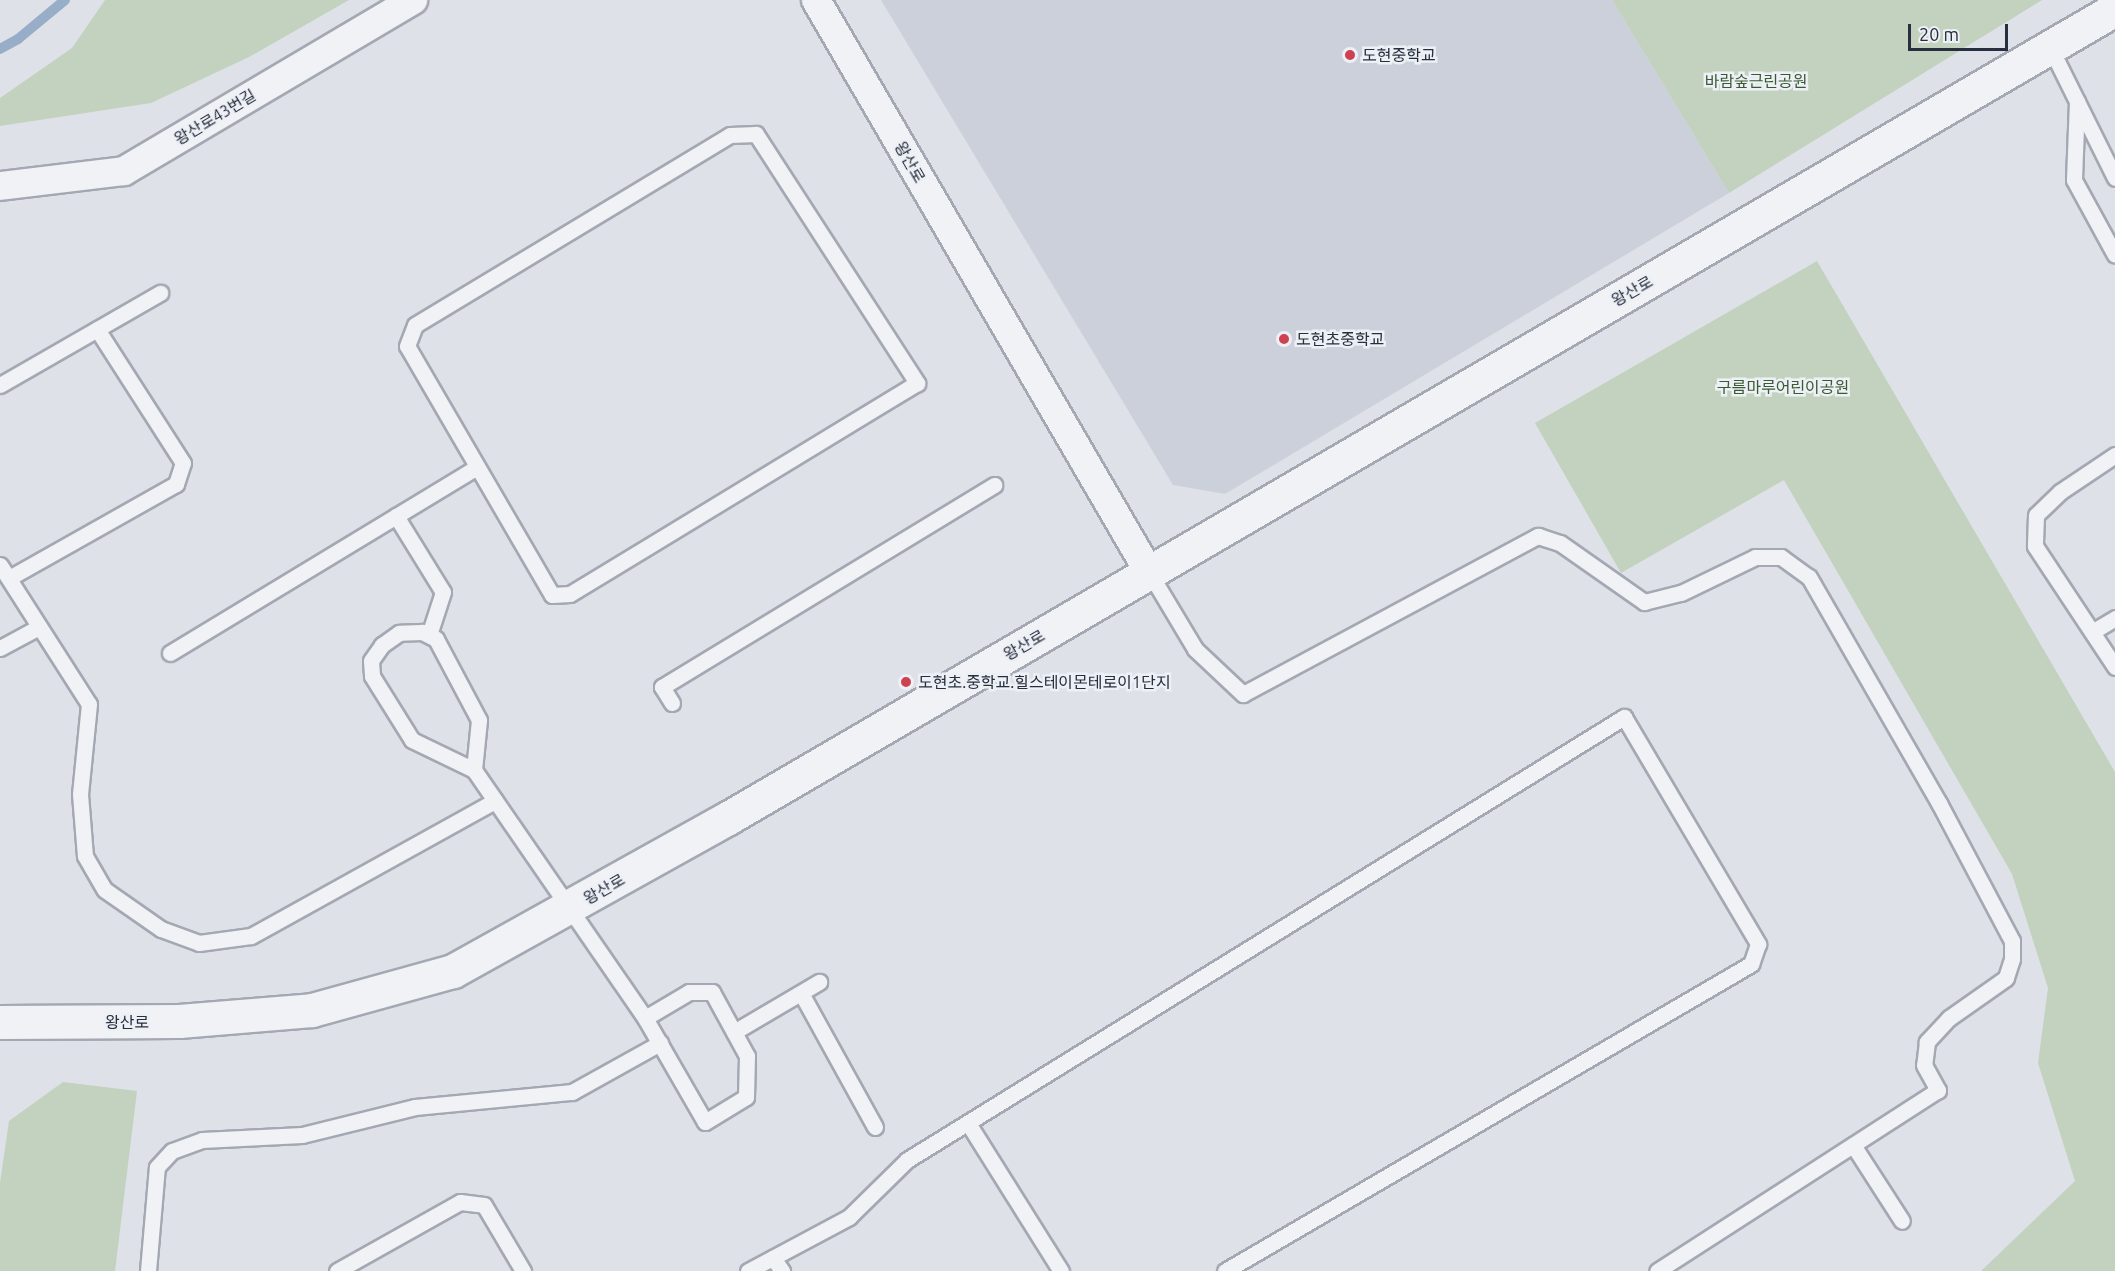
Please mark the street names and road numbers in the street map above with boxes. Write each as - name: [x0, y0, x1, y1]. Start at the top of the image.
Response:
- street label: 왕산로43번길: [171, 85, 259, 149]
- street label: 왕산로: [891, 138, 929, 186]
- street label: 왕산로: [1608, 272, 1656, 310]
- street label: 왕산로: [1000, 626, 1048, 664]
- street label: 왕산로: [580, 870, 628, 908]
- street label: 왕산로: [105, 1012, 149, 1032]

